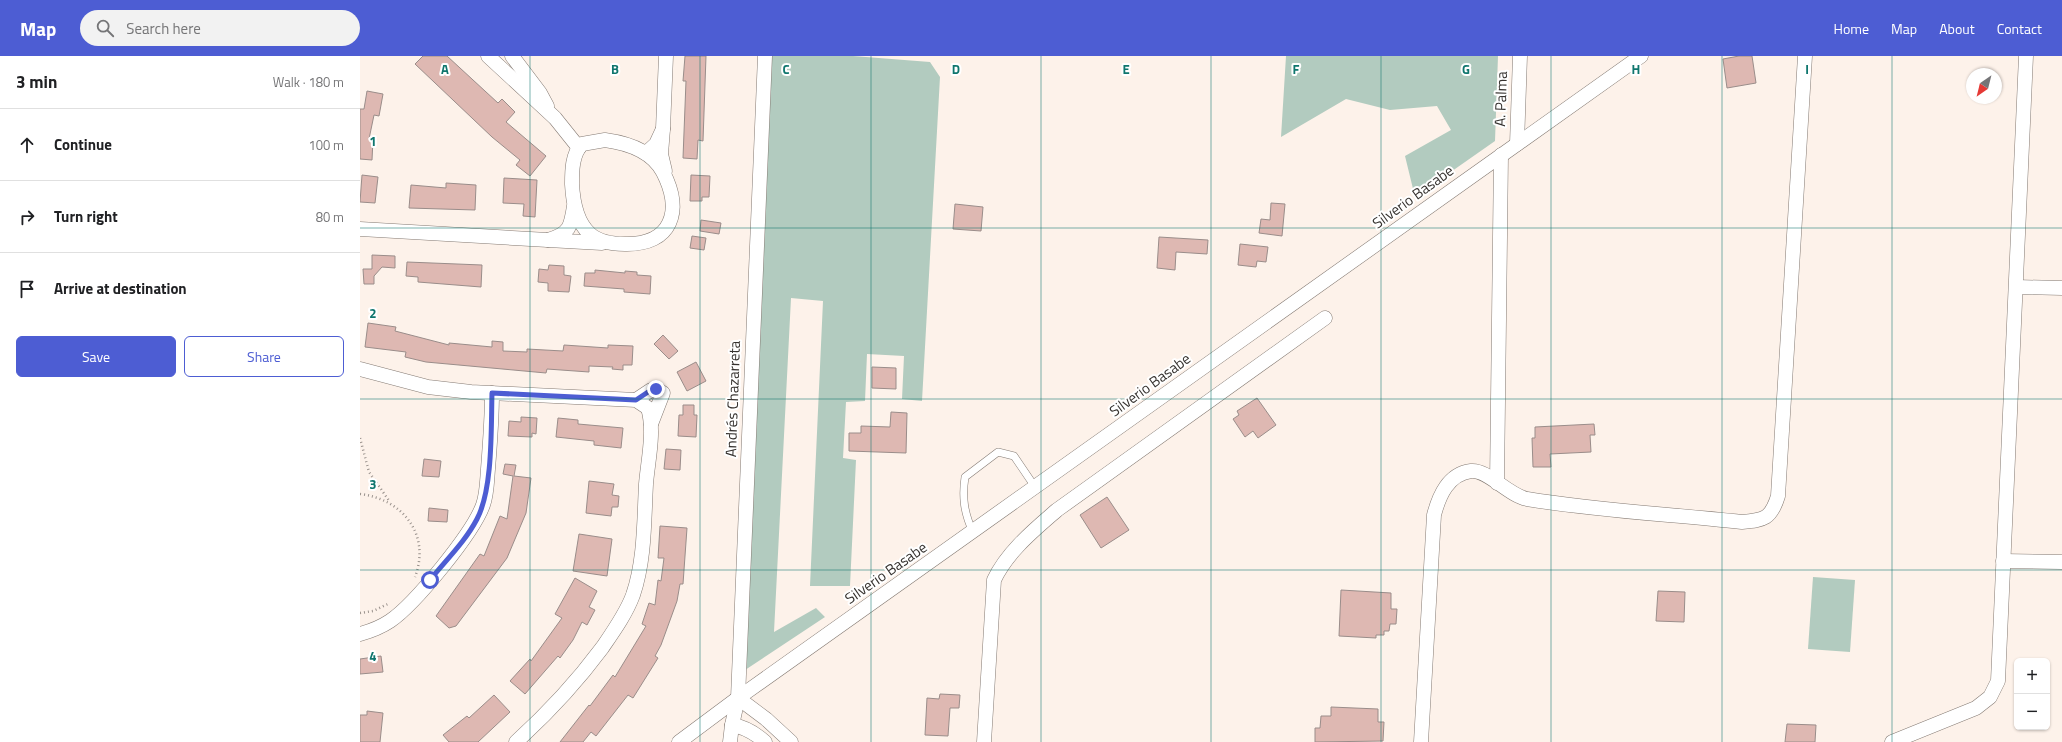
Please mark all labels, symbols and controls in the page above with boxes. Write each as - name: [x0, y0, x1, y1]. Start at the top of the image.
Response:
- search box: [80, 10, 360, 46]
- text: Map: [20, 14, 56, 43]
- icon: search: [94, 17, 116, 39]
- text: Search here: [126, 17, 201, 40]
- text: Home: [1834, 18, 1869, 39]
- text: Map: [1891, 18, 1917, 39]
- text: About: [1939, 18, 1975, 39]
- text: Contact: [1997, 18, 2042, 39]
- text: A: [441, 59, 449, 79]
- text: B: [611, 59, 619, 79]
- text: C: [782, 59, 790, 79]
- text: D: [952, 59, 960, 79]
- text: E: [1122, 59, 1130, 79]
- text: F: [1293, 59, 1300, 79]
- text: G: [1462, 59, 1470, 79]
- text: H: [1632, 59, 1640, 79]
- text: I: [1805, 59, 1809, 79]
- north arrow: [1966, 68, 2002, 104]
- text: 3 min: [16, 69, 57, 95]
- street label: A. Palma: [1488, 70, 1513, 127]
- text: Walk · 180 m: [273, 72, 344, 92]
- text: 1: [369, 131, 377, 151]
- text: Continue: [54, 133, 112, 156]
- icon: ahead: [16, 134, 38, 156]
- text: 100 m: [308, 135, 344, 155]
- street label: Silverio Basabe: [1367, 159, 1458, 234]
- text: Turn right: [54, 205, 118, 228]
- icon: right: [16, 206, 38, 228]
- text: 80 m: [316, 207, 344, 227]
- text: Arrive at destination: [54, 277, 187, 300]
- icon: arrive: [16, 278, 38, 300]
- text: 2: [369, 303, 377, 323]
- button: Save: [16, 336, 176, 377]
- button: Share: [184, 336, 344, 377]
- street label: Andrés Chazarreta: [719, 340, 746, 458]
- street label: Silverio Basabe: [1104, 347, 1195, 422]
- route end: [647, 380, 665, 398]
- text: 3: [369, 474, 377, 494]
- street label: Silverio Basabe: [840, 536, 932, 610]
- route start: [421, 571, 439, 589]
- text: 4: [369, 646, 377, 666]
- map controls: [2014, 658, 2050, 730]
- button: +: [2014, 658, 2050, 694]
- button: −: [2014, 694, 2050, 730]

